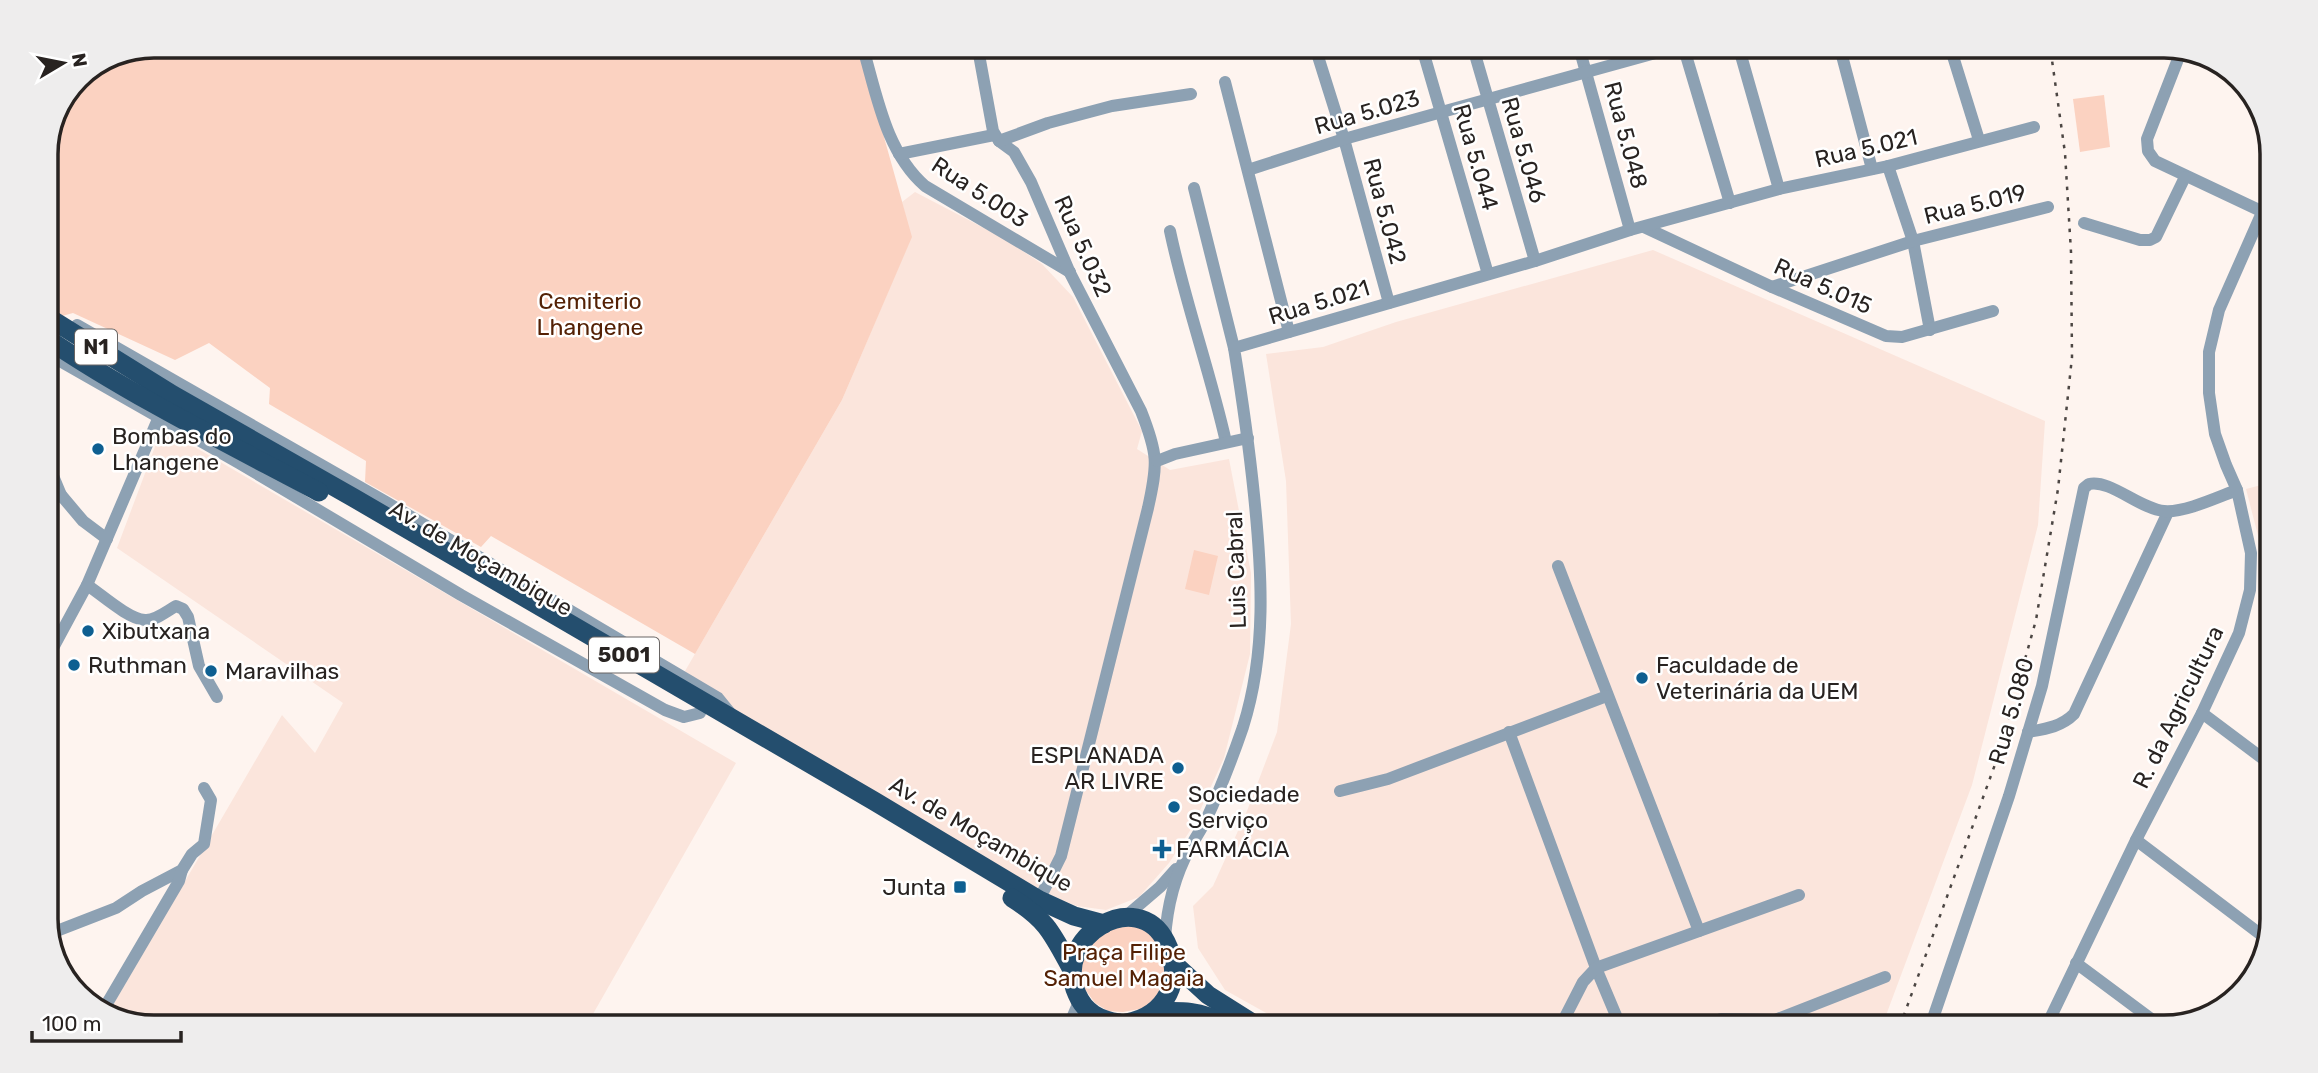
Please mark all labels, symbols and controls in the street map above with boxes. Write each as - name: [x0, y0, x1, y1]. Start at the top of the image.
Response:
- north arrow: [28, 28, 98, 98]
- text: N: [67, 51, 92, 69]
- street label: Rua 5.048: [1598, 78, 1654, 192]
- street label: Rua 5.023: [1311, 84, 1423, 140]
- street label: Rua 5.046: [1496, 94, 1552, 206]
- street label: Rua 5.044: [1447, 101, 1505, 213]
- street label: Rua 5.021: [1812, 123, 1920, 173]
- street label: Rua 5.003: [927, 151, 1033, 233]
- street label: Rua 5.042: [1357, 155, 1413, 267]
- street label: Rua 5.019: [1921, 178, 2029, 230]
- street label: Rua 5.032: [1048, 191, 1118, 301]
- street label: Rua 5.015: [1770, 252, 1876, 320]
- street label: Rua 5.021: [1265, 273, 1373, 331]
- park label: Cemiterio Lhangene: [536, 287, 644, 341]
- road number: N1: [75, 330, 117, 364]
- place label: Bombas do Lhangene: [112, 422, 232, 476]
- marker: Bombas do Lhangene: [90, 441, 106, 457]
- street label: Av. de Moçambique: [384, 494, 578, 622]
- street label: Luis Cabral: [1220, 511, 1252, 629]
- place label: Xibutxana: [102, 617, 210, 645]
- street label: R. da Agricultura: [2127, 621, 2229, 793]
- marker: Xibutxana: [80, 623, 96, 639]
- road number: 5001: [589, 638, 659, 672]
- place label: Ruthman: [88, 651, 187, 679]
- place label: Faculdade de Veterinária da UEM: [1656, 651, 1858, 705]
- street label: Rua 5.080: [1982, 654, 2040, 768]
- marker: Ruthman: [66, 657, 82, 673]
- place label: Maravilhas: [225, 657, 339, 685]
- marker: Maravilhas: [203, 663, 219, 679]
- marker: Faculdade de Veterinária da UEM: [1634, 670, 1650, 686]
- place label: ESPLANADA AR LIVRE: [1030, 741, 1164, 795]
- marker: ESPLANADA AR LIVRE: [1170, 760, 1186, 776]
- street label: Av. de Moçambique: [884, 770, 1078, 898]
- place label: Sociedade Serviço: [1188, 780, 1300, 834]
- marker: Sociedade Serviço: [1166, 799, 1182, 815]
- place label: FARMÁCIA: [1176, 835, 1289, 863]
- marker: FARMÁCIA: [1154, 841, 1170, 857]
- place label: Junta: [882, 873, 946, 901]
- marker: Junta: [952, 879, 968, 895]
- park label: Praça Filipe Samuel Magaia: [1043, 938, 1205, 992]
- scale bar: [32, 1000, 180, 1044]
- text: 100 m: [42, 1011, 101, 1036]

